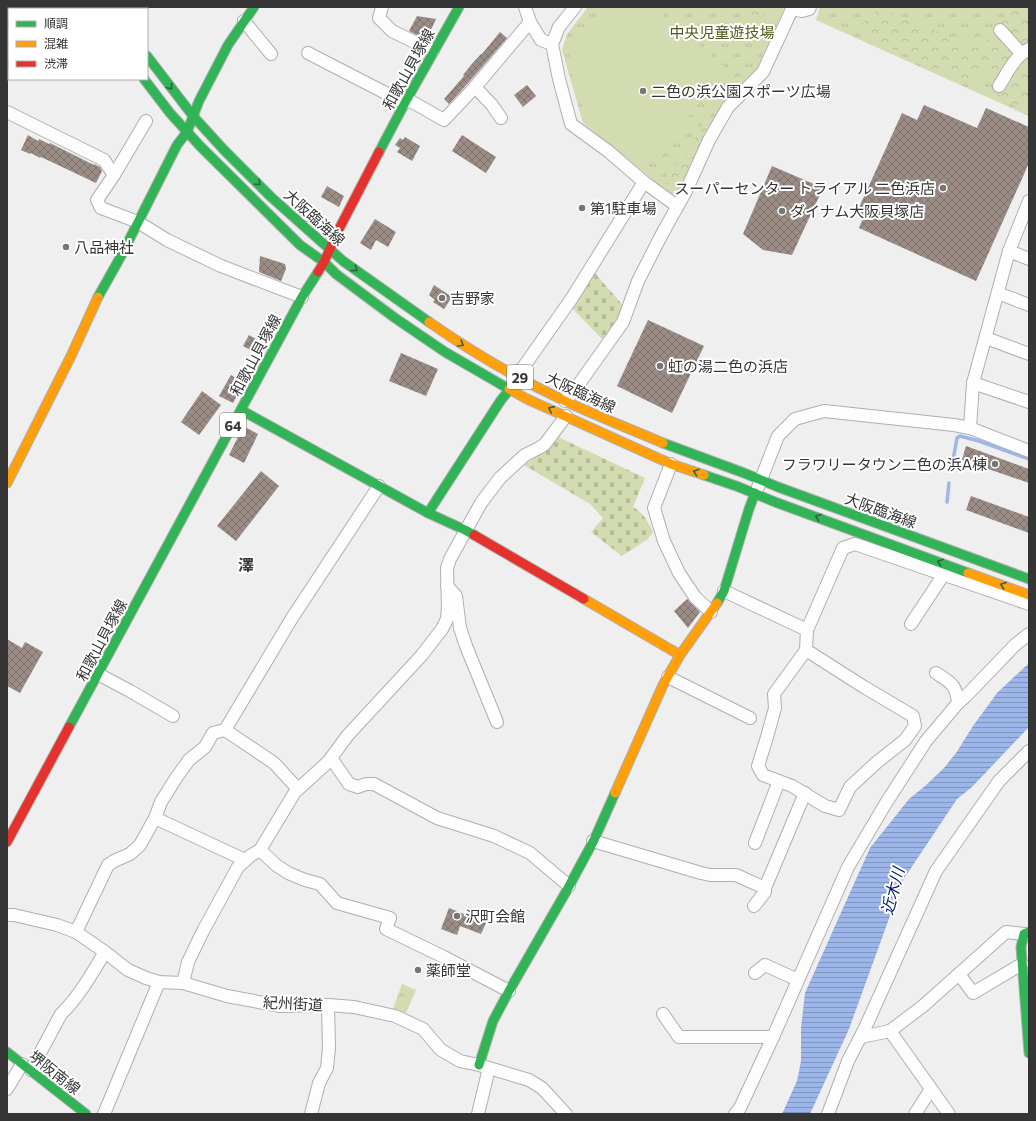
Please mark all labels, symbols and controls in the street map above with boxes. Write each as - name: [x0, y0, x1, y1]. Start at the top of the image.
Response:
- legend: [8, 8, 148, 80]
- text: 順調: [44, 16, 68, 30]
- park label: 中央児童遊技場: [669, 23, 775, 41]
- street label: 和歌山貝塚線: [378, 25, 438, 113]
- text: 混雑: [44, 36, 68, 50]
- text: 渋滞: [44, 56, 68, 70]
- place label: 二色の浜公園スポーツ広場: [651, 82, 831, 100]
- one-way arrow: [165, 83, 173, 90]
- marker: 二色の浜公園スポーツ広場: [638, 86, 648, 96]
- one-way arrow: [253, 178, 261, 186]
- place label: スーパーセンター トライアル 二色浜店: [675, 179, 935, 197]
- marker: スーパーセンター トライアル 二色浜店: [938, 183, 948, 193]
- street label: 大阪臨海線: [281, 185, 349, 249]
- place label: 第1駐車場: [590, 199, 656, 217]
- place label: ダイナム大阪貝塚店: [790, 202, 924, 220]
- marker: 第1駐車場: [577, 203, 587, 213]
- marker: ダイナム大阪貝塚店: [777, 206, 787, 216]
- place label: 八品神社: [74, 238, 134, 256]
- marker: 八品神社: [61, 242, 71, 252]
- one-way arrow: [350, 264, 357, 271]
- place label: 吉野家: [450, 289, 495, 307]
- marker: 吉野家: [437, 293, 447, 303]
- street label: 和歌山貝塚線: [226, 311, 284, 399]
- one-way arrow: [457, 339, 464, 347]
- place label: 虹の湯二色の浜店: [668, 357, 788, 375]
- marker: 虹の湯二色の浜店: [655, 361, 665, 371]
- road number: 29: [507, 365, 533, 389]
- street label: 大阪臨海線: [543, 368, 619, 416]
- one-way arrow: [547, 406, 554, 414]
- road number: 64: [220, 413, 246, 437]
- place label: フラワリータウン二色の浜A棟: [782, 455, 987, 473]
- marker: フラワリータウン二色の浜A棟: [990, 459, 1000, 469]
- one-way arrow: [692, 468, 699, 477]
- street label: 大阪臨海線: [843, 489, 919, 531]
- one-way arrow: [814, 514, 821, 522]
- district label: 澤: [238, 555, 254, 574]
- one-way arrow: [936, 558, 943, 567]
- one-way arrow: [999, 582, 1006, 590]
- street label: 和歌山貝塚線: [72, 596, 130, 684]
- water label: 近木川: [877, 863, 908, 917]
- place label: 沢町会館: [465, 907, 525, 925]
- marker: 沢町会館: [452, 911, 462, 921]
- place label: 薬師堂: [426, 961, 471, 979]
- marker: 薬師堂: [413, 965, 423, 975]
- street label: 紀州街道: [263, 992, 323, 1014]
- street label: 堺阪南線: [26, 1046, 84, 1098]

